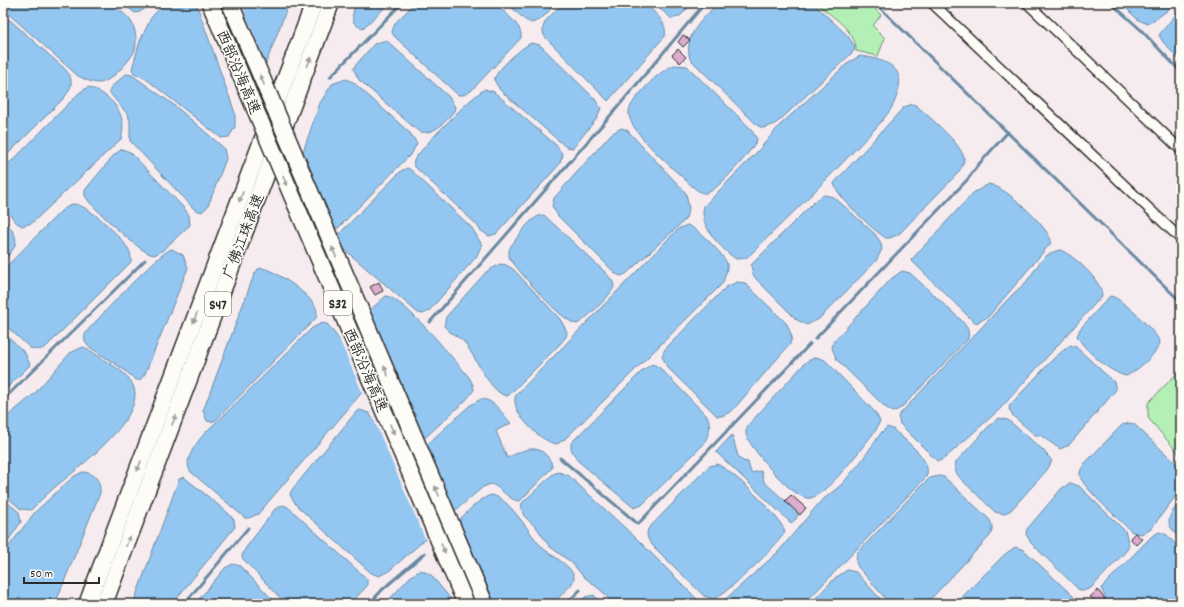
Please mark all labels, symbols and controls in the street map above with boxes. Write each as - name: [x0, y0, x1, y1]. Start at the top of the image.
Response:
- street label: 西部沿海高速: [209, 27, 265, 119]
- one-way arrow: [306, 56, 312, 68]
- one-way arrow: [259, 74, 265, 86]
- one-way arrow: [282, 175, 288, 186]
- street label: 广佛江珠高速: [218, 191, 271, 283]
- one-way arrow: [237, 191, 243, 203]
- one-way arrow: [331, 245, 337, 257]
- road number: S32: [324, 291, 352, 315]
- road number: S47: [205, 292, 231, 316]
- one-way arrow: [191, 313, 197, 325]
- street label: 西部沿海高速: [336, 325, 392, 417]
- one-way arrow: [382, 365, 388, 377]
- one-way arrow: [171, 413, 177, 425]
- one-way arrow: [389, 423, 395, 435]
- one-way arrow: [136, 461, 142, 473]
- one-way arrow: [433, 484, 439, 496]
- one-way arrow: [125, 535, 131, 547]
- one-way arrow: [440, 543, 446, 555]
- scale bar: [24, 559, 99, 585]
- text: 50 m: [30, 566, 53, 583]

